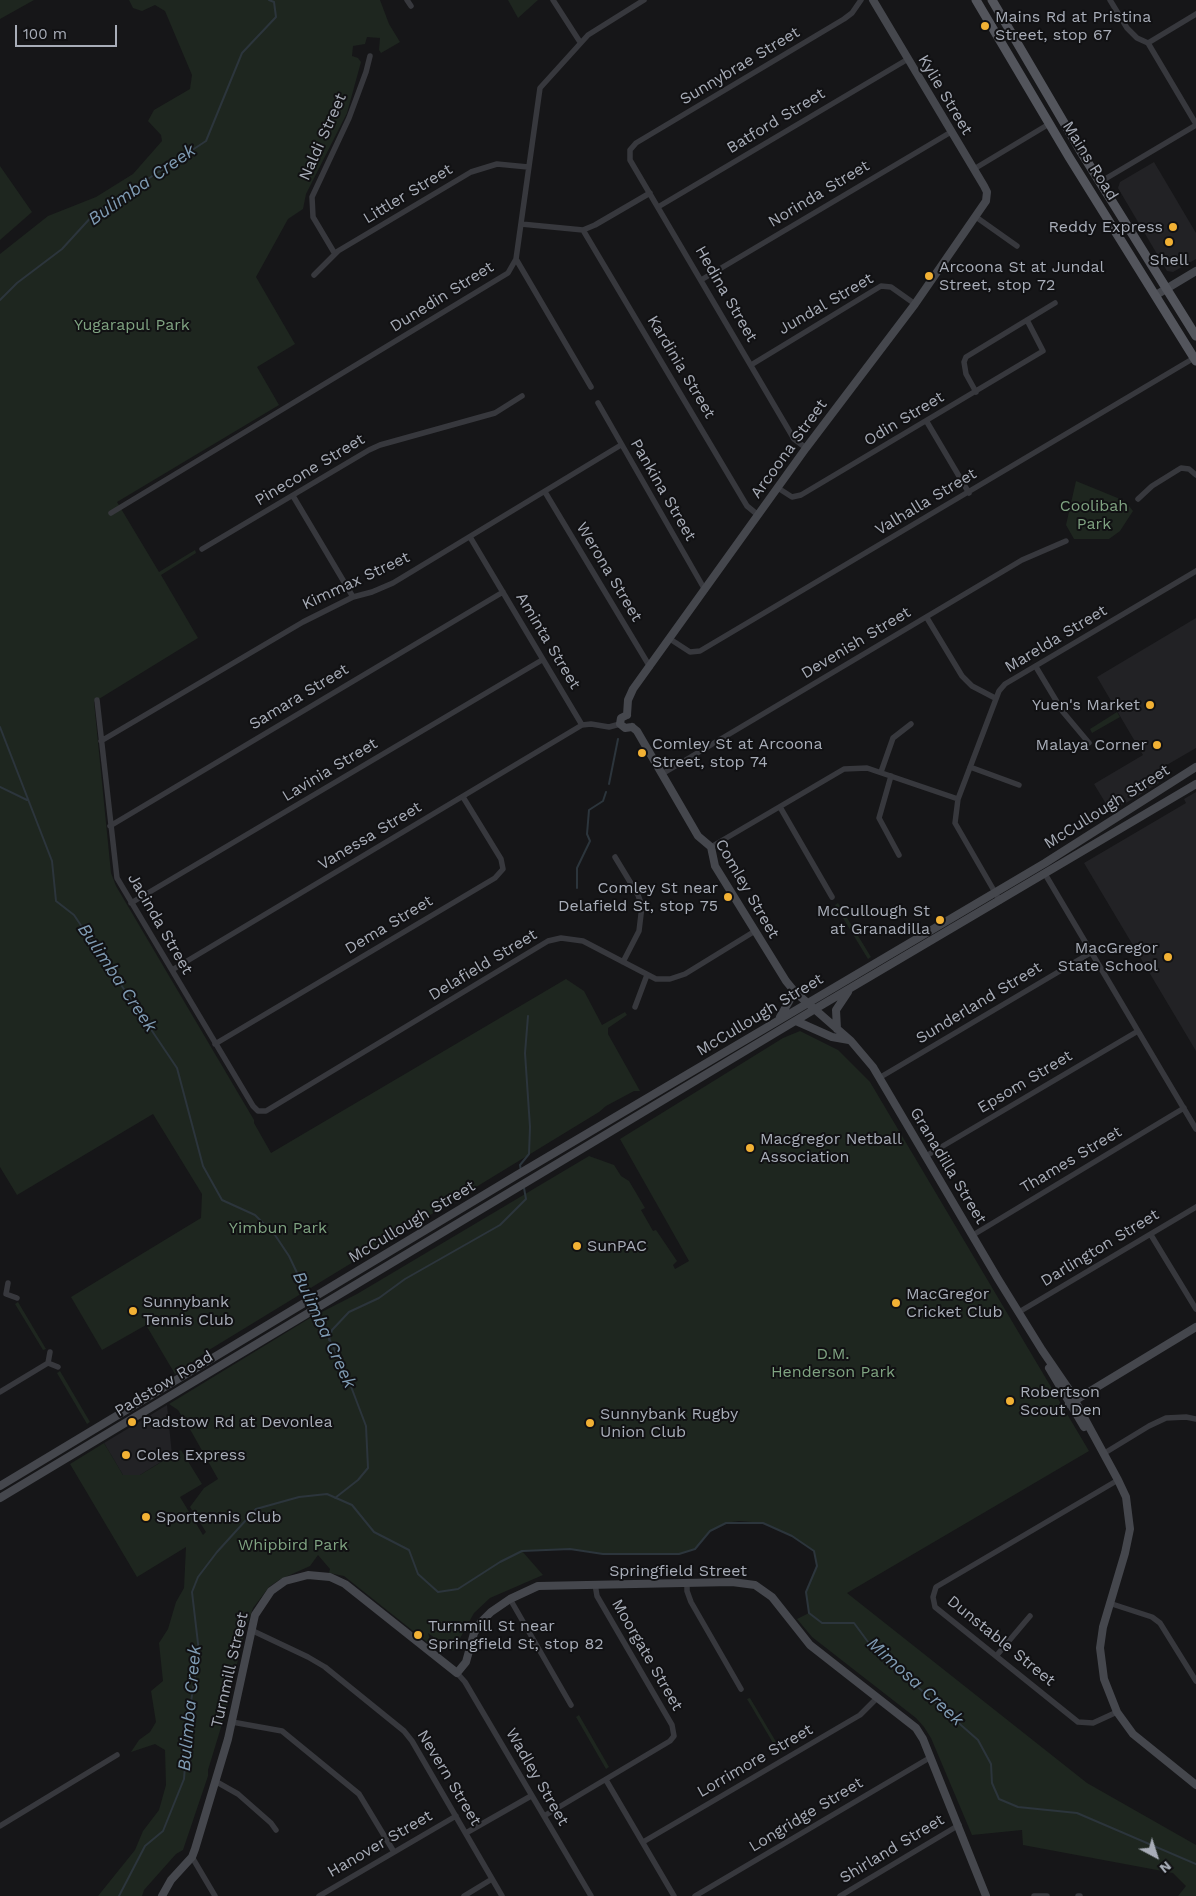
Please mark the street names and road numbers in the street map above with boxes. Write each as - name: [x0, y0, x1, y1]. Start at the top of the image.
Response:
- street label: Sunnybrae Street: [677, 23, 803, 109]
- street label: Kylie Street: [914, 51, 976, 139]
- street label: Batford Street: [723, 84, 829, 158]
- street label: Naldi Street: [295, 90, 351, 184]
- street label: Mains Road: [1058, 118, 1122, 204]
- street label: Norinda Street: [765, 156, 873, 232]
- street label: Littler Street: [360, 160, 456, 228]
- street label: Hedina Street: [691, 243, 761, 345]
- street label: Dunedin Street: [387, 258, 497, 336]
- street label: Jundal Street: [775, 269, 877, 339]
- street label: Kardinia Street: [643, 312, 719, 422]
- street label: Odin Street: [861, 388, 947, 450]
- street label: Arcoona Street: [747, 396, 831, 502]
- street label: Pinecone Street: [252, 430, 368, 510]
- street label: Pankina Street: [626, 436, 700, 544]
- street label: Valhalla Street: [872, 464, 980, 540]
- street label: Werona Street: [572, 519, 646, 625]
- street label: Kimmax Street: [299, 548, 413, 614]
- street label: Aminta Street: [512, 589, 584, 693]
- street label: Marelda Street: [1001, 601, 1111, 677]
- street label: Devenish Street: [798, 603, 914, 683]
- street label: Samara Street: [246, 660, 352, 734]
- street label: Lavinia Street: [279, 734, 381, 806]
- street label: McCullough Street: [1041, 761, 1173, 853]
- street label: Vanessa Street: [315, 798, 425, 874]
- street label: Comley Street: [711, 836, 783, 942]
- street label: Jacinda Street: [123, 870, 197, 978]
- street label: Dema Street: [342, 891, 436, 959]
- street label: Delafield Street: [425, 925, 541, 1005]
- street label: Sunderland Street: [913, 958, 1045, 1048]
- street label: McCullough Street: [693, 970, 827, 1060]
- street label: Epsom Street: [974, 1046, 1076, 1118]
- street label: Granadilla Street: [906, 1104, 990, 1228]
- street label: Thames Street: [1017, 1122, 1125, 1198]
- street label: McCullough Street: [345, 1177, 479, 1267]
- street label: Darlington Street: [1037, 1205, 1163, 1291]
- street label: Padstow Road: [111, 1347, 217, 1421]
- street label: Springfield Street: [609, 1561, 747, 1581]
- street label: Dunstable Street: [943, 1592, 1059, 1690]
- street label: Moorgate Street: [607, 1596, 687, 1714]
- street label: Turnmill Street: [207, 1610, 253, 1730]
- street label: Lorrimore Street: [694, 1720, 816, 1802]
- street label: Wadley Street: [501, 1725, 573, 1829]
- street label: Nevern Street: [413, 1727, 485, 1829]
- street label: Longridge Street: [746, 1773, 866, 1857]
- street label: Hanover Street: [324, 1806, 436, 1882]
- street label: Shirland Street: [836, 1810, 948, 1888]

